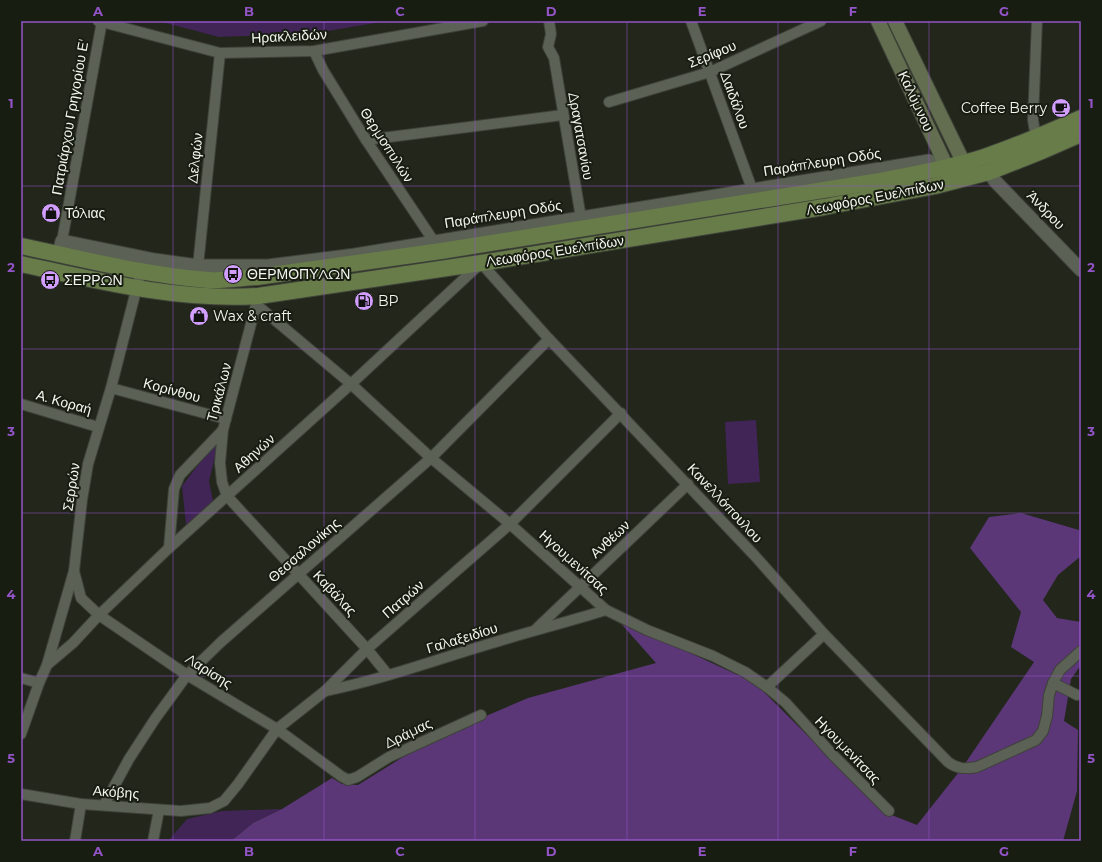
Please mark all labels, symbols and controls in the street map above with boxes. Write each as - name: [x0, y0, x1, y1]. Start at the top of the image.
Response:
- text: A: [92, 3, 104, 19]
- text: B: [244, 3, 254, 19]
- text: C: [395, 3, 405, 19]
- text: D: [546, 3, 557, 19]
- text: E: [698, 3, 707, 19]
- text: F: [849, 3, 857, 19]
- text: G: [999, 3, 1009, 19]
- street label: Ηρακλειδών: [251, 25, 327, 47]
- street label: Σερίφου: [685, 36, 739, 72]
- street label: Πατριάρχου Γρηγορίου Ε': [47, 38, 93, 196]
- street label: Καλύμνου: [894, 68, 938, 134]
- street label: Δαιδάλου: [716, 69, 754, 131]
- street label: Δραγατσανίου: [564, 91, 598, 181]
- text: 1: [8, 95, 14, 111]
- text: 1: [1088, 95, 1094, 111]
- cafe icon: Coffee Berry: [1050, 97, 1072, 119]
- place label: Coffee Berry: [961, 99, 1047, 117]
- street label: Θερμοπυλών: [356, 104, 418, 186]
- street label: Δελφών: [183, 132, 207, 184]
- street label: Παράπλευρη Οδός: [762, 144, 882, 180]
- street label: Λεωφόρος Ευελπίδων: [805, 175, 945, 219]
- street label: Άνδρου: [1023, 187, 1069, 233]
- street label: Παράπλευρη Οδός: [443, 196, 563, 232]
- shop icon: Τόλιας: [40, 202, 62, 224]
- place label: Τόλιας: [65, 204, 106, 222]
- street label: Λεωφόρος Ευελπίδων: [485, 231, 625, 271]
- text: 2: [7, 259, 15, 275]
- text: 2: [1087, 259, 1095, 275]
- bus stop icon: ΘΕΡΜΟΠΥΛΩΝ: [222, 263, 244, 285]
- place label: ΘΕΡΜΟΠΥΛΩΝ: [247, 265, 350, 283]
- bus stop icon: ΣΕΡΡΩΝ: [39, 269, 61, 291]
- place label: ΣΕΡΡΩΝ: [64, 271, 123, 289]
- fuel station icon: BP: [353, 290, 375, 312]
- place label: BP: [378, 292, 399, 310]
- shop icon: Wax & craft: [188, 305, 210, 327]
- place label: Wax & craft: [213, 307, 292, 325]
- street label: Τρικάλων: [203, 361, 235, 423]
- street label: Κορίνθου: [142, 374, 202, 406]
- street label: Α. Κοραή: [34, 386, 94, 418]
- text: 3: [6, 423, 15, 439]
- text: 3: [1086, 423, 1095, 439]
- street label: Αθηνών: [229, 430, 279, 476]
- street label: Κανελλόπουλου: [684, 460, 766, 546]
- street label: Σερρών: [58, 462, 84, 512]
- street label: Θεσσαλονίκης: [264, 514, 344, 586]
- street label: Ανθέων: [586, 516, 634, 562]
- street label: Ηγουμενίτσας: [536, 526, 613, 598]
- street label: Καβάλας: [309, 566, 361, 620]
- street label: Πατρών: [378, 576, 428, 622]
- text: 4: [7, 586, 16, 602]
- text: 4: [1087, 586, 1096, 602]
- street label: Γαλαξειδίου: [424, 619, 500, 657]
- street label: Λαρίσης: [182, 650, 236, 693]
- street label: Ηγουμενίτσας: [811, 712, 885, 788]
- street label: Δράμας: [381, 714, 435, 752]
- text: 5: [7, 750, 15, 766]
- text: 5: [1087, 750, 1095, 766]
- street label: Ακόβης: [92, 781, 140, 803]
- text: A: [92, 843, 104, 859]
- text: B: [244, 843, 254, 859]
- text: C: [395, 843, 405, 859]
- text: D: [546, 843, 557, 859]
- text: E: [698, 843, 707, 859]
- text: F: [849, 843, 857, 859]
- text: G: [999, 843, 1009, 859]

